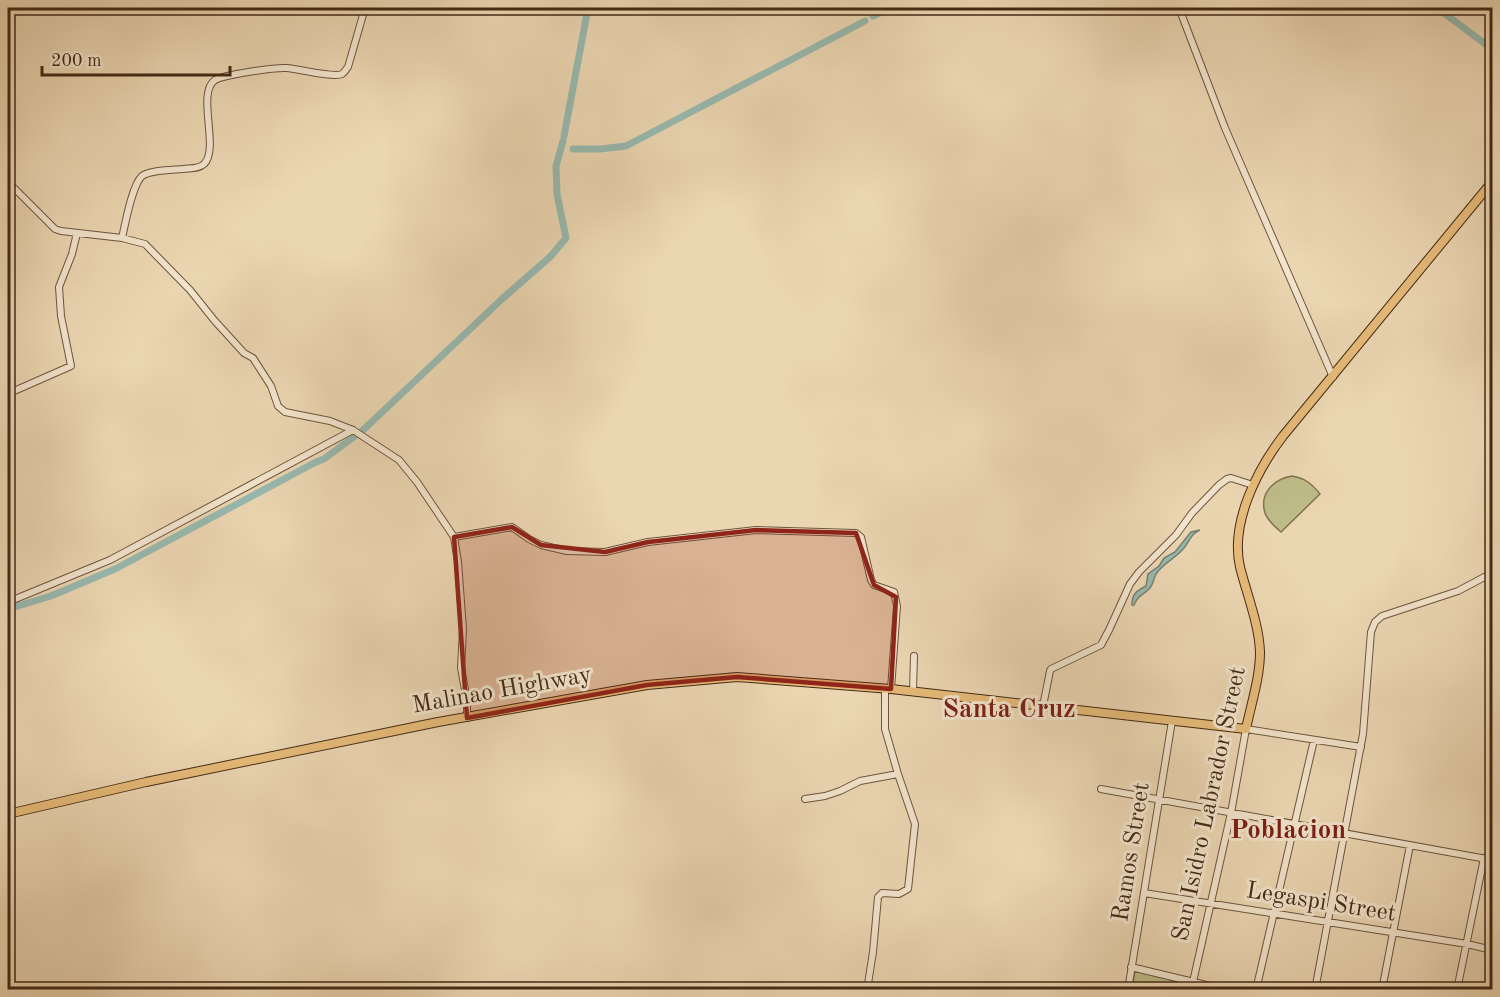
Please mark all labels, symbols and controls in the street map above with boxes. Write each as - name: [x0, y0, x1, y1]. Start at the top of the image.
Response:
- scale bar: [42, 39, 230, 77]
- text: 200 m: [51, 52, 102, 70]
- street label: Malinao Highway: [410, 663, 594, 719]
- street label: San Isidro Labrador Street: [1169, 664, 1251, 944]
- district label: Santa Cruz: [942, 696, 1076, 723]
- street label: Ramos Street: [1109, 781, 1155, 923]
- district label: Poblacion: [1230, 817, 1346, 844]
- street label: Legaspi Street: [1244, 879, 1398, 927]

